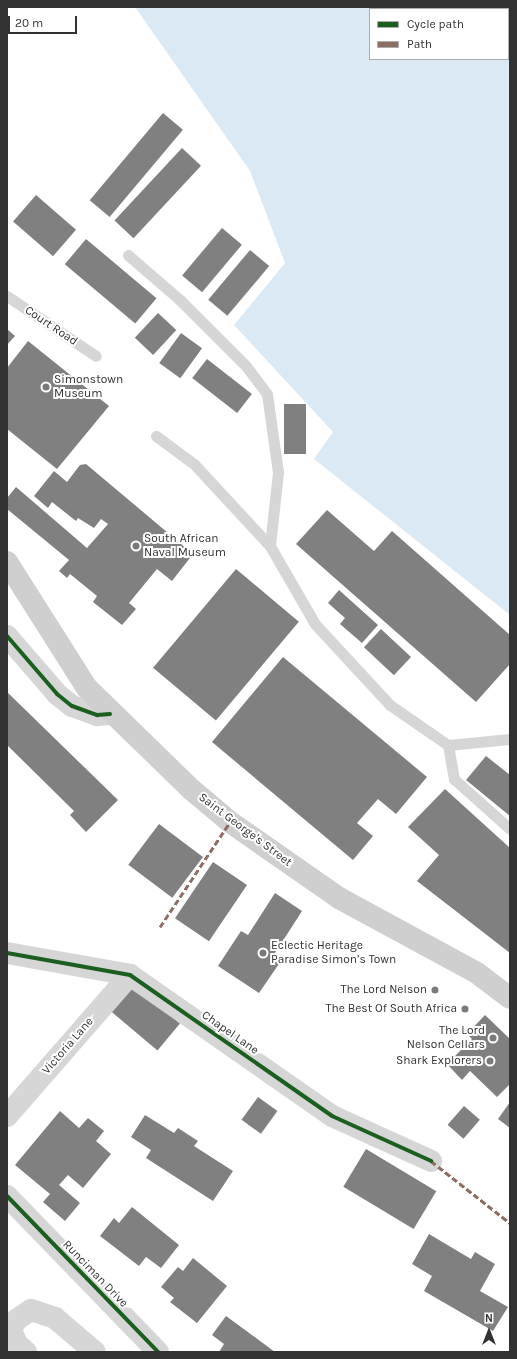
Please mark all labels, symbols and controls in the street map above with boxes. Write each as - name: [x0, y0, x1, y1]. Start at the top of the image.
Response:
- scale bar: [10, 8, 79, 34]
- legend: [369, 8, 509, 60]
- text: 20 m: [15, 16, 43, 30]
- text: Cycle path: [407, 17, 464, 31]
- text: Path: [407, 37, 432, 51]
- street label: Court Road: [22, 303, 80, 349]
- place label: Simonstown Museum: [54, 373, 123, 401]
- marker: Simonstown Museum: [41, 382, 51, 392]
- place label: South African Naval Museum: [144, 532, 226, 560]
- marker: South African Naval Museum: [131, 541, 141, 551]
- street label: Saint George's Street: [195, 790, 295, 870]
- place label: Eclectic Heritage Paradise Simon’s Town: [271, 939, 396, 967]
- marker: Eclectic Heritage Paradise Simon’s Town: [258, 948, 268, 958]
- place label: The Lord Nelson: [340, 983, 427, 997]
- marker: The Lord Nelson: [430, 985, 440, 995]
- place label: The Best Of South Africa: [325, 1002, 457, 1016]
- marker: The Best Of South Africa: [460, 1004, 470, 1014]
- street label: Chapel Lane: [199, 1008, 261, 1058]
- street label: Victoria Lane: [39, 1015, 97, 1077]
- place label: The Lord Nelson Cellars: [407, 1024, 485, 1052]
- marker: The Lord Nelson Cellars: [488, 1033, 498, 1043]
- place label: Shark Explorers: [396, 1054, 482, 1068]
- marker: Shark Explorers: [485, 1056, 495, 1066]
- street label: Runciman Drive: [59, 1238, 131, 1310]
- north arrow: [469, 1311, 509, 1351]
- text: N: [485, 1312, 493, 1325]

